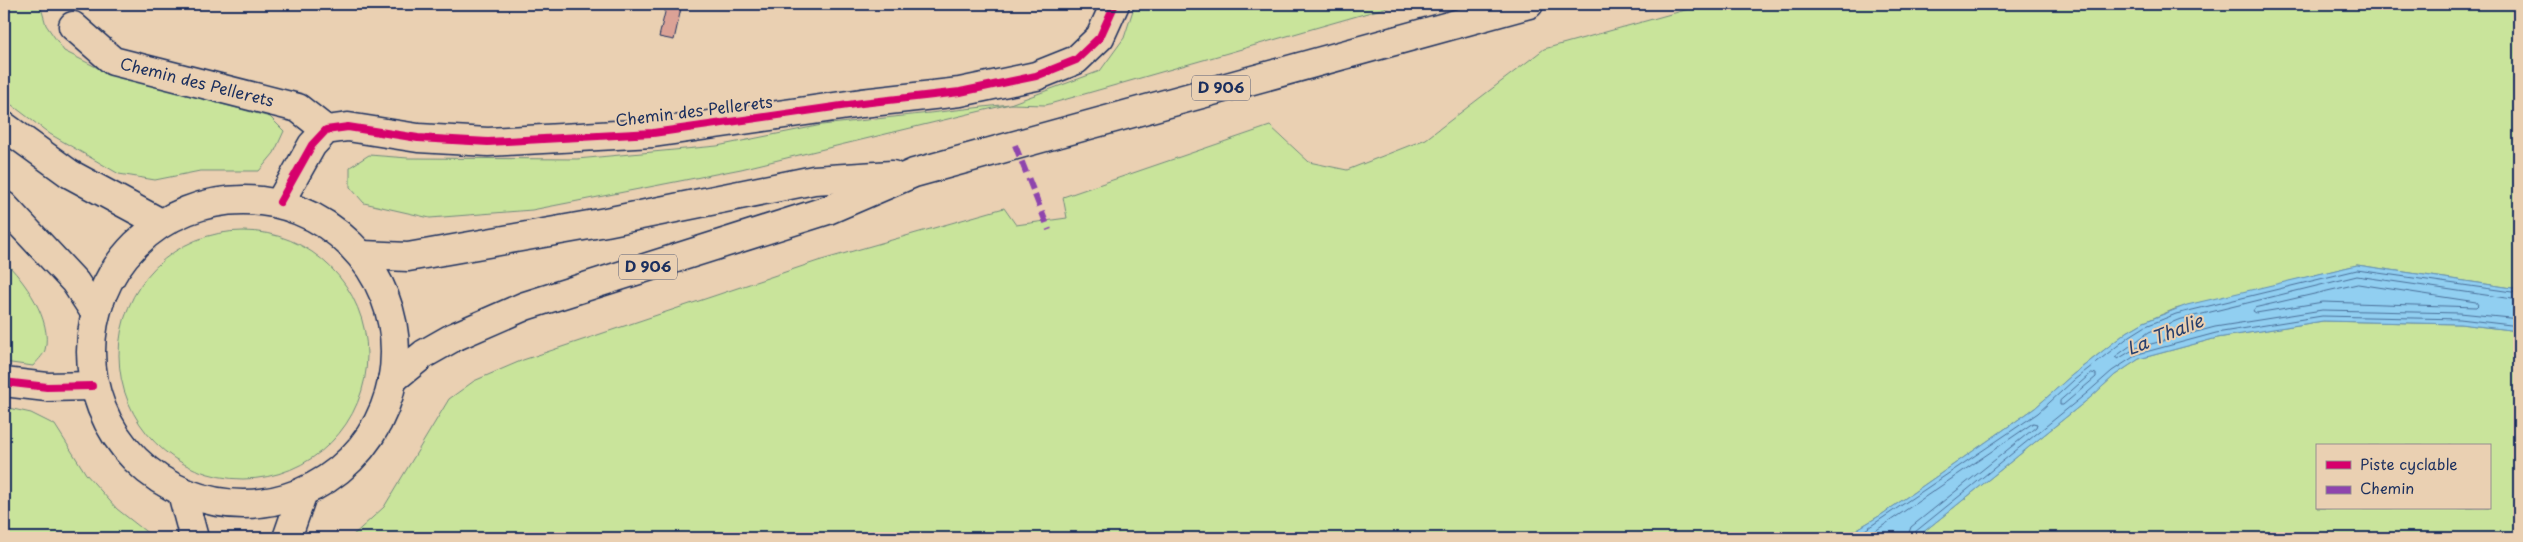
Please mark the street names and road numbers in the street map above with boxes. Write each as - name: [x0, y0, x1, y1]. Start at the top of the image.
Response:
- street label: Chemin des Pellerets: [118, 50, 277, 112]
- road number: D 906: [1192, 76, 1250, 100]
- street label: Chemin des Pellerets: [614, 88, 774, 132]
- road number: D 906: [619, 254, 677, 280]

